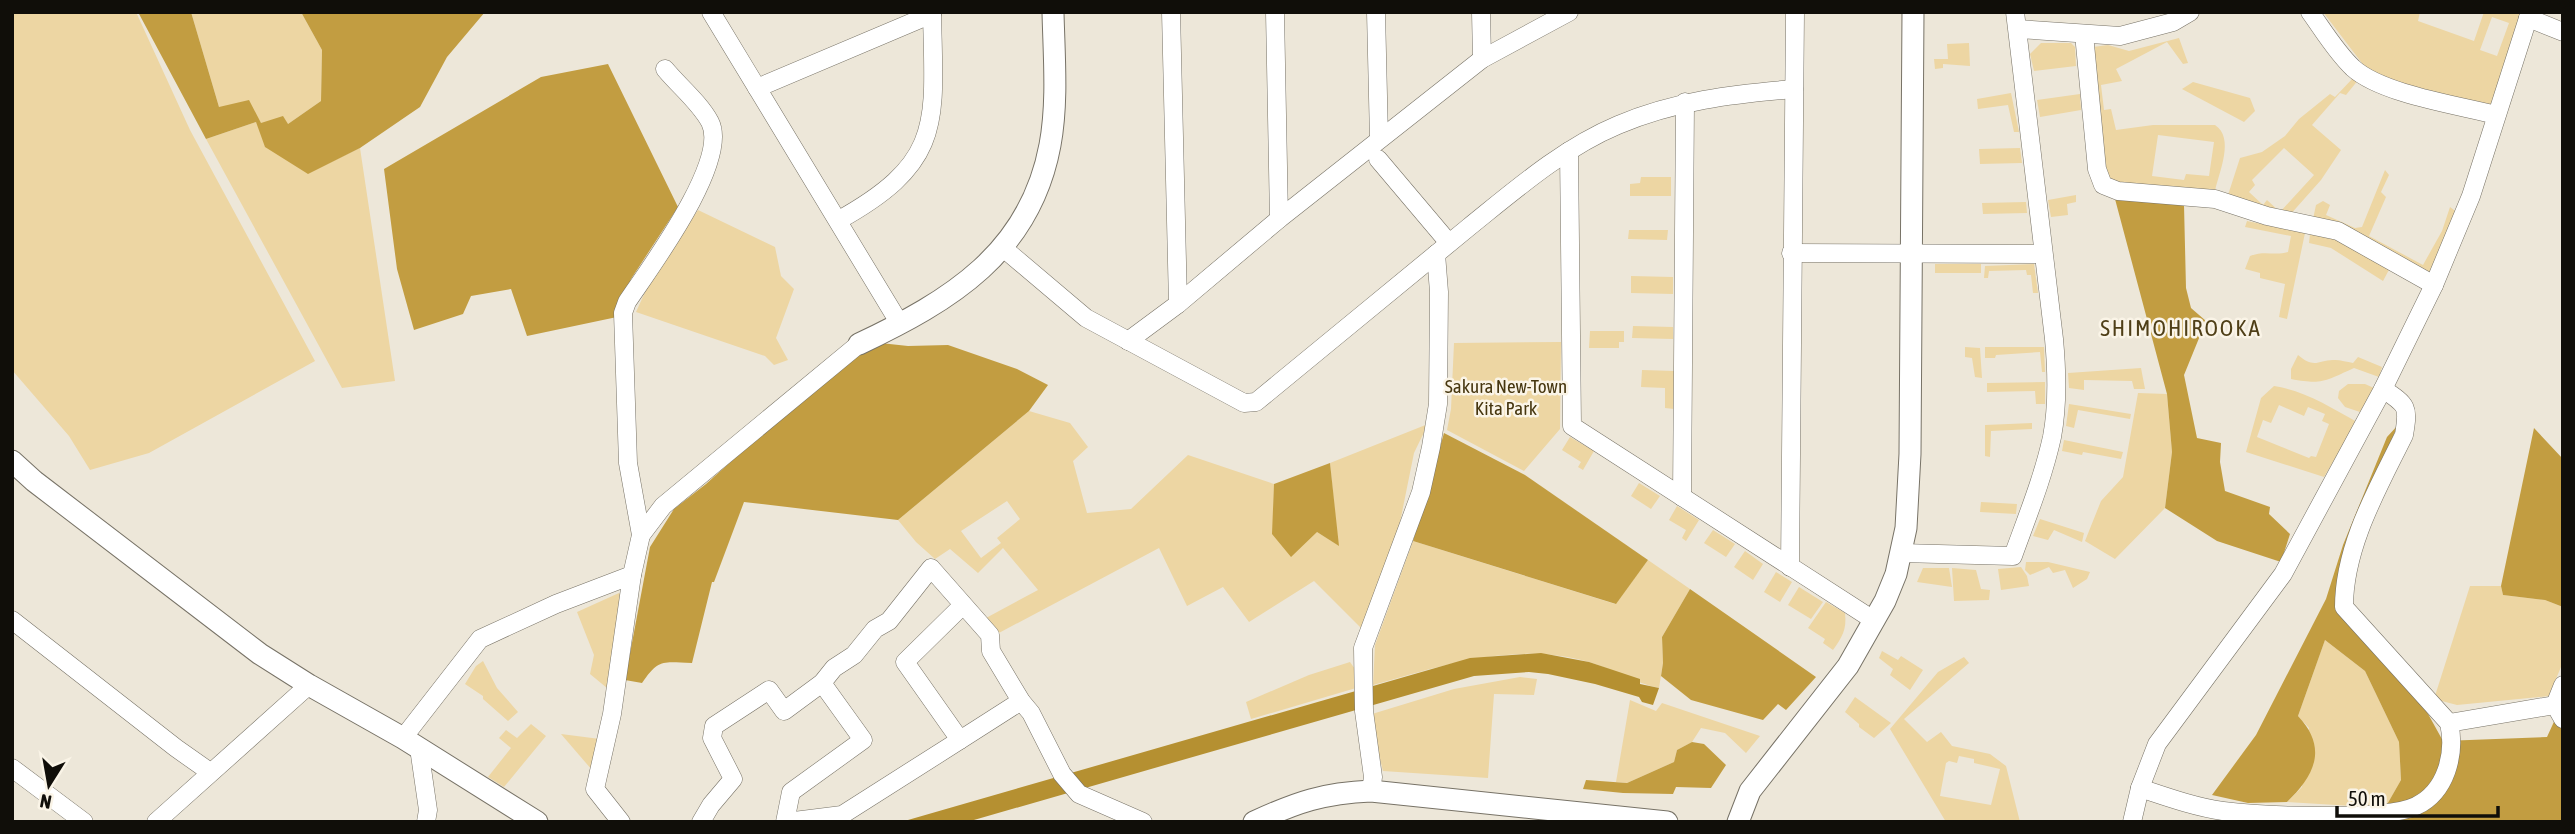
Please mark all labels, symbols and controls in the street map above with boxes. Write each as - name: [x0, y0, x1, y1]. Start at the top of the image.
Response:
- district label: SHIMOHIROOKA: [2100, 315, 2262, 341]
- park label: Sakura New-Town Kita Park: [1445, 375, 1567, 419]
- north arrow: [14, 750, 84, 820]
- scale bar: [2337, 774, 2498, 818]
- text: 50 m: [2348, 786, 2386, 810]
- text: N: [38, 790, 53, 814]

